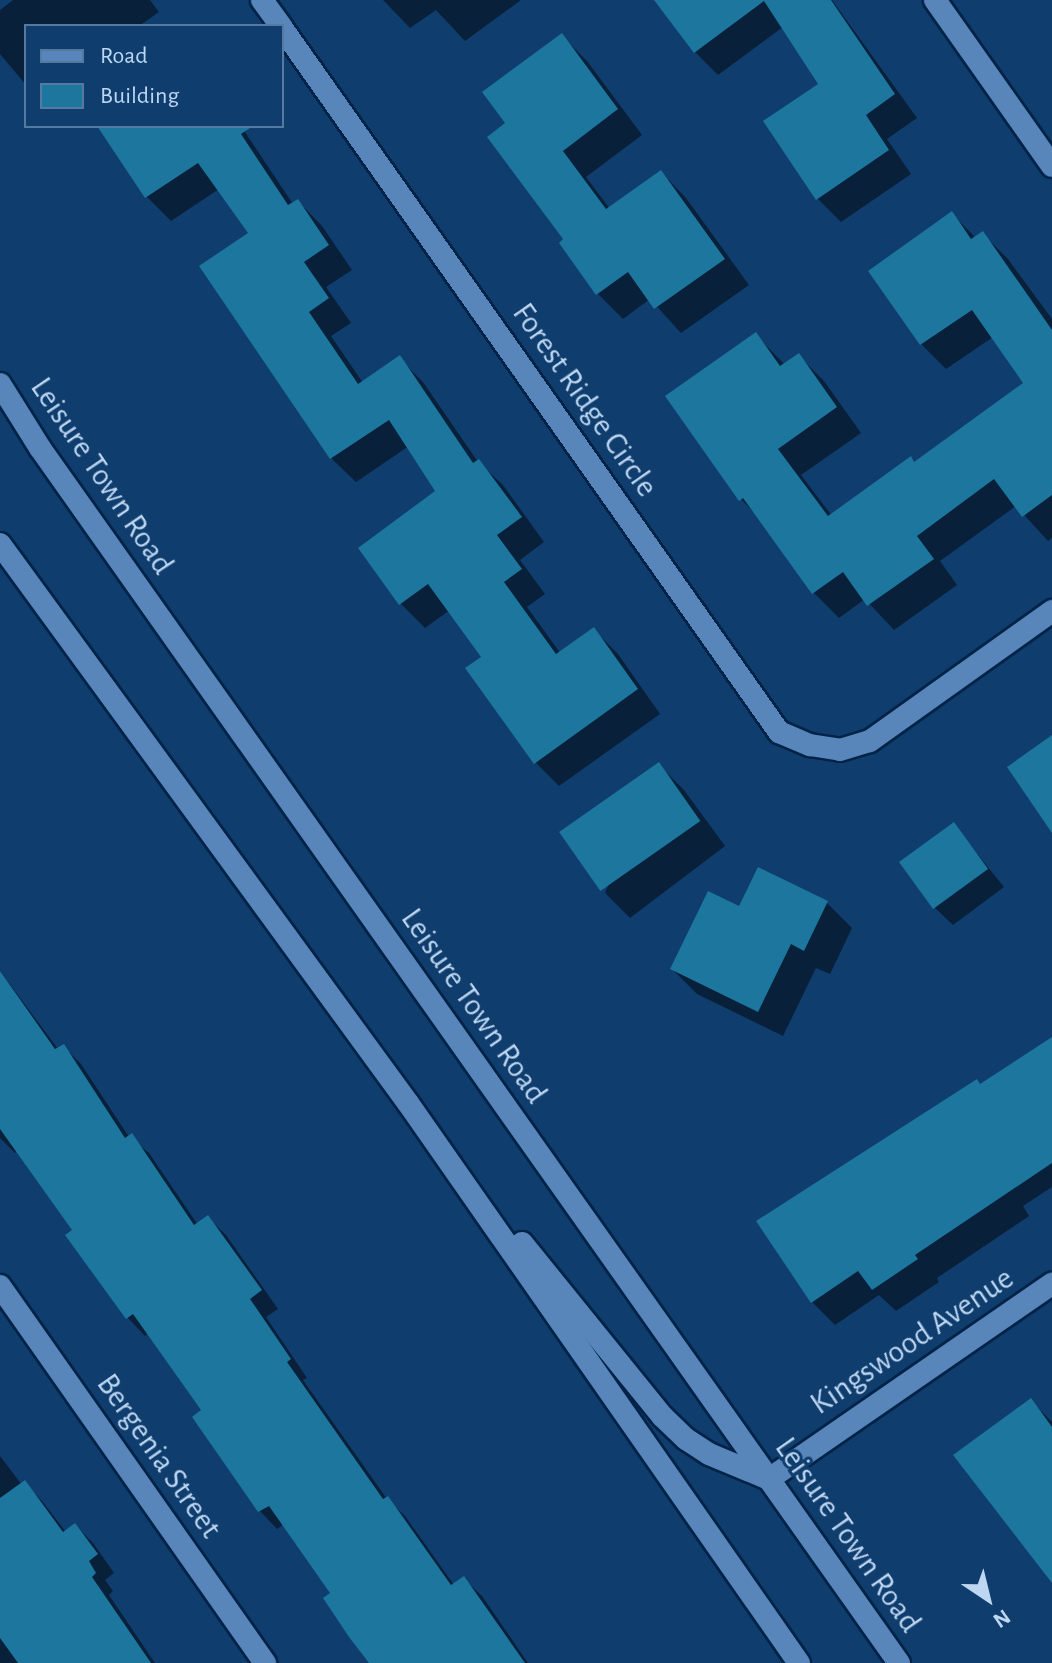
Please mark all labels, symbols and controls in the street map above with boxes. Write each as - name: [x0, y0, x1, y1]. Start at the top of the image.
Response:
- legend: [24, 24, 284, 128]
- text: Road: [100, 44, 148, 68]
- text: Building: [100, 84, 179, 108]
- street label: Forest Ridge Circle: [504, 296, 666, 504]
- street label: Leisure Town Road: [22, 370, 182, 582]
- street label: Leisure Town Road: [392, 901, 556, 1111]
- street label: Kingswood Avenue: [803, 1259, 1021, 1423]
- street label: Bergenia Street: [88, 1366, 230, 1546]
- street label: Leisure Town Road: [766, 1430, 930, 1640]
- north arrow: [948, 1559, 1028, 1639]
- text: N: [989, 1605, 1014, 1632]

